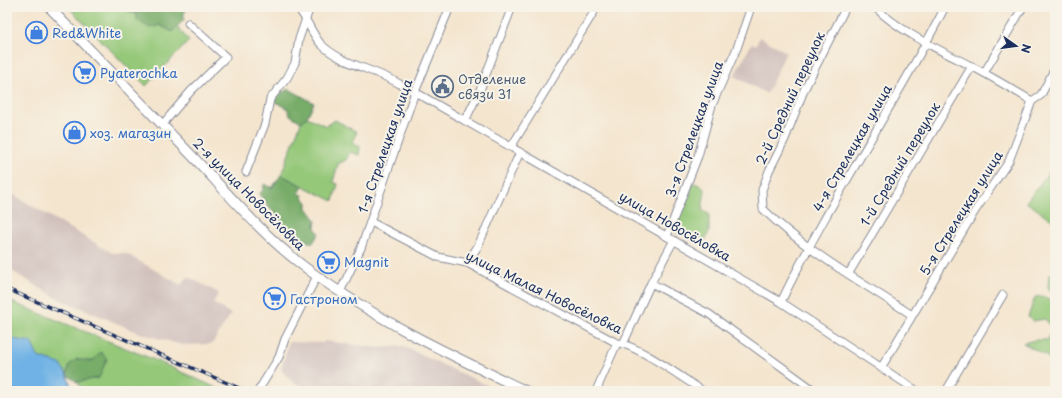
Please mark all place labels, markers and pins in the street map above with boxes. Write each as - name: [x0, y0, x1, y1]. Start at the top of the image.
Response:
- shop icon: Red&White: [23, 20, 49, 46]
- place label: Red&White: [52, 23, 121, 42]
- supermarket icon: Pyaterochka: [71, 60, 97, 86]
- place label: Pyaterochka: [100, 63, 178, 82]
- place label: Отделение связи 31: [458, 69, 526, 103]
- public building icon: Отделение связи 31: [429, 73, 455, 99]
- shop icon: хоз. магазин: [62, 120, 88, 146]
- place label: хоз. магазин: [90, 123, 171, 142]
- supermarket icon: Magnit: [316, 249, 342, 275]
- place label: Magnit: [344, 252, 389, 271]
- supermarket icon: Гастроном: [261, 286, 287, 312]
- place label: Гастроном: [290, 289, 358, 308]

